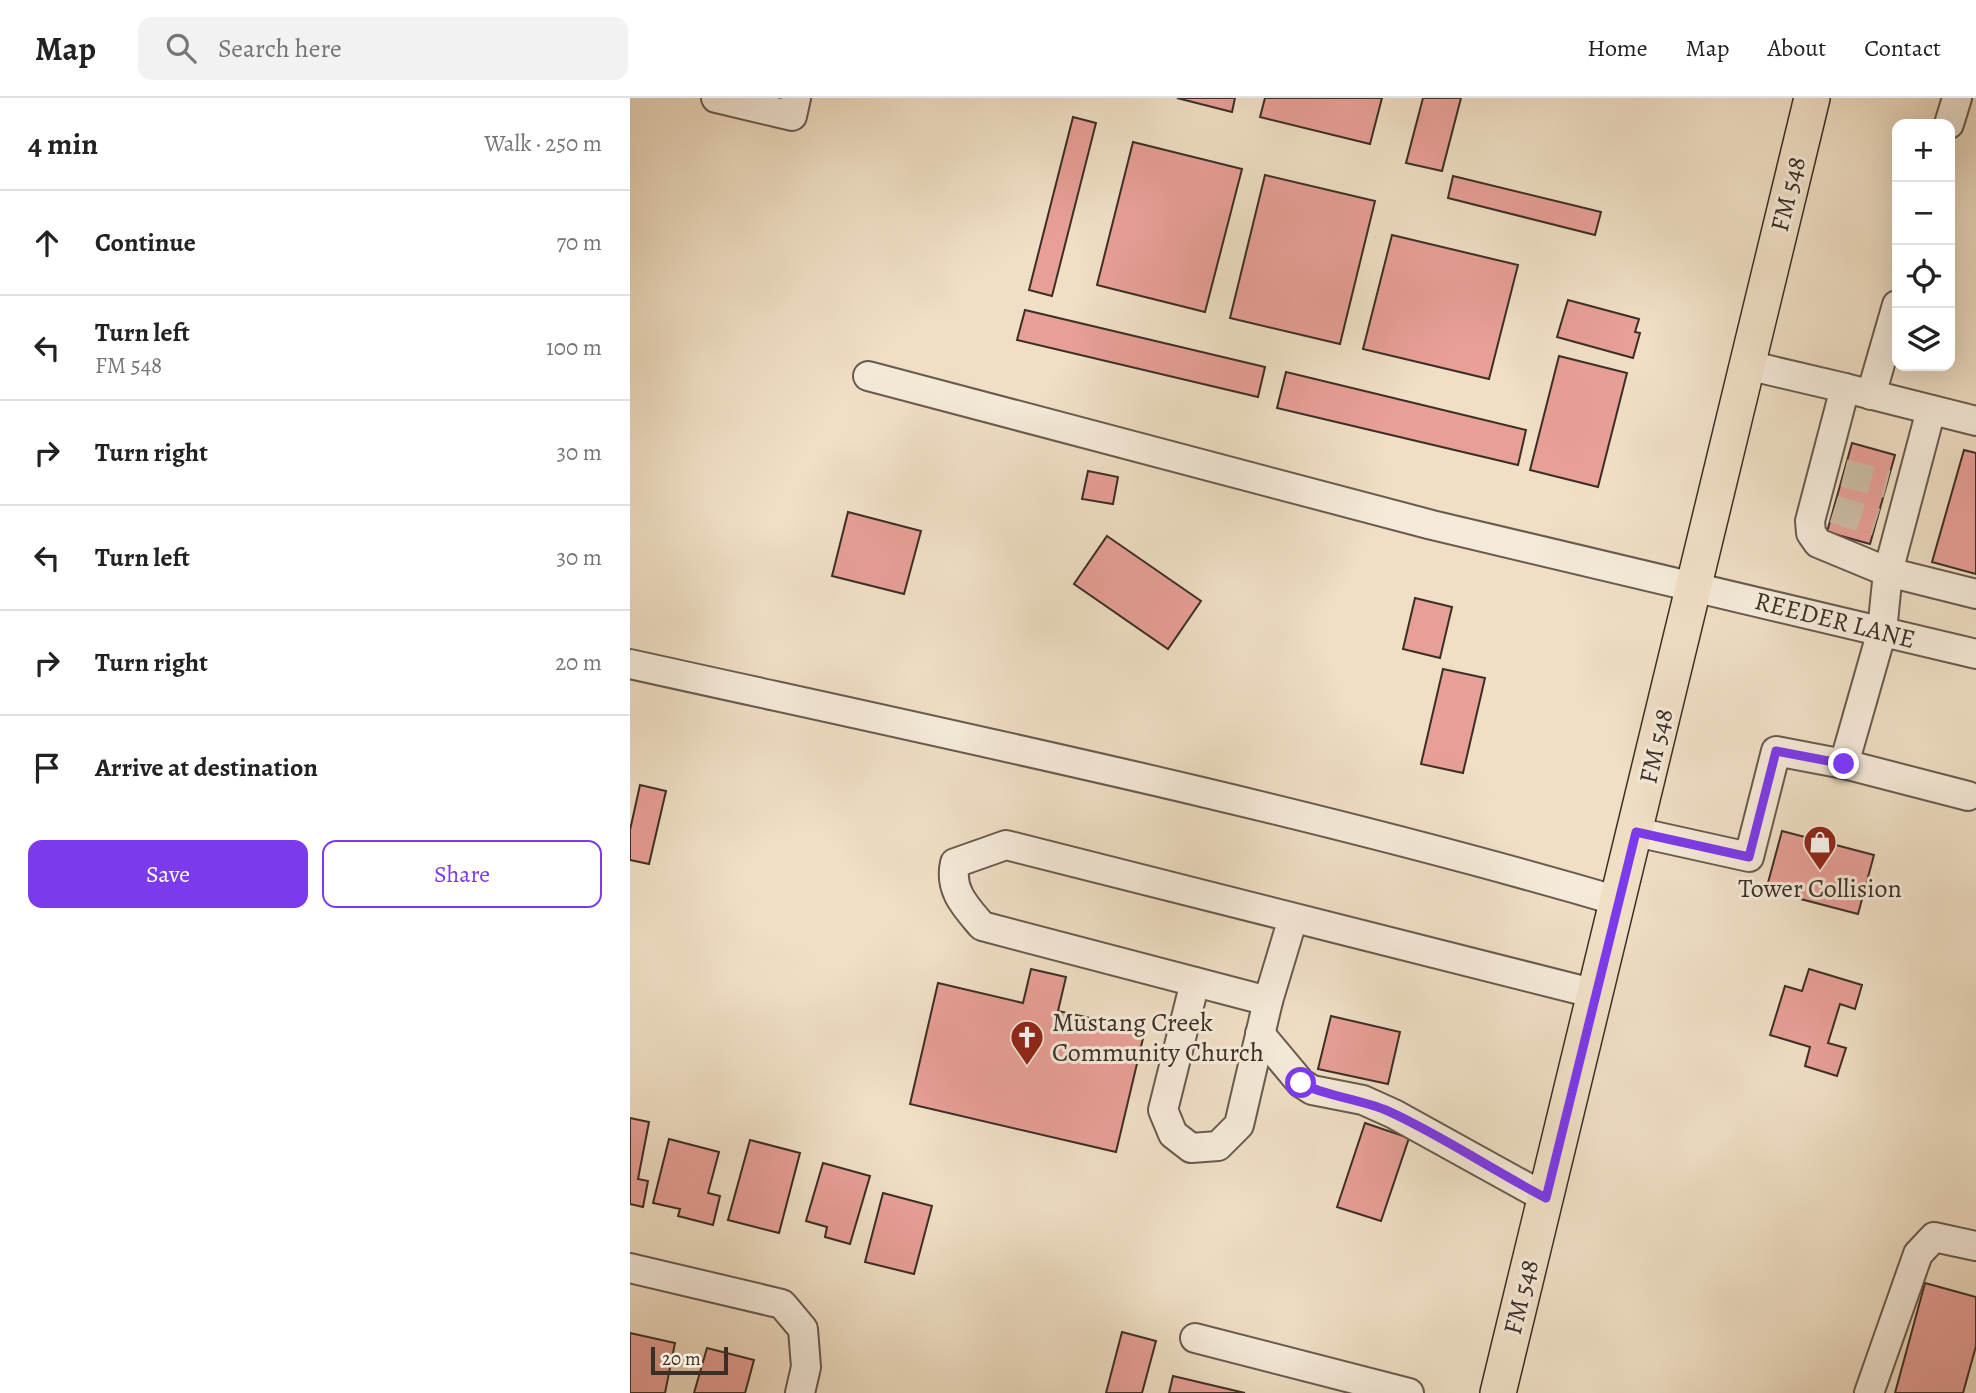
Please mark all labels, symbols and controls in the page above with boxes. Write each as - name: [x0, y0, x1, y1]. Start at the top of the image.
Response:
- search box: [138, 17, 628, 80]
- text: Map: [35, 26, 96, 71]
- icon: search: [162, 29, 200, 67]
- text: Search here: [218, 31, 342, 66]
- text: Home: [1587, 32, 1648, 64]
- text: Map: [1686, 32, 1730, 64]
- text: About: [1768, 32, 1826, 64]
- text: Contact: [1864, 32, 1941, 64]
- map controls: [1892, 119, 1955, 371]
- button: +: [1892, 119, 1955, 182]
- text: 4 min: [28, 124, 98, 164]
- text: Walk · 250 m: [484, 128, 602, 159]
- street label: FM 548: [1762, 153, 1814, 235]
- button: −: [1892, 182, 1955, 245]
- icon: ahead: [28, 224, 66, 262]
- text: Continue: [95, 225, 196, 260]
- text: 70 m: [556, 227, 602, 258]
- button: locate: [1892, 245, 1955, 308]
- button: layers: [1892, 308, 1955, 371]
- text: Turn left: [95, 315, 190, 350]
- icon: left: [28, 329, 66, 367]
- text: 100 m: [546, 332, 602, 363]
- text: FM 548: [95, 350, 162, 381]
- icon: right: [28, 434, 66, 472]
- text: Turn right: [95, 435, 208, 470]
- text: 30 m: [556, 437, 602, 468]
- icon: left: [28, 539, 66, 577]
- text: Turn left: [95, 540, 190, 575]
- text: 30 m: [556, 542, 602, 573]
- street label: REEDER LANE: [1751, 583, 1919, 657]
- icon: right: [28, 644, 66, 682]
- text: Turn right: [95, 645, 208, 680]
- text: 20 m: [555, 647, 602, 678]
- street label: FM 548: [1630, 705, 1682, 787]
- route end: [1828, 748, 1859, 779]
- icon: arrive: [28, 749, 66, 787]
- text: Arrive at destination: [95, 750, 318, 785]
- shop icon: Tower Collision: [1801, 823, 1839, 872]
- button: Save: [28, 840, 308, 908]
- button: Share: [322, 840, 602, 908]
- place label: Tower Collision: [1738, 871, 1902, 906]
- place label: Mustang Creek Community Church: [1052, 1005, 1264, 1070]
- church icon: Mustang Creek Community Church: [1008, 1018, 1046, 1067]
- route start: [1285, 1067, 1316, 1098]
- street label: FM 548: [1495, 1256, 1547, 1338]
- scale bar: [651, 1344, 728, 1376]
- text: 20 m: [662, 1346, 701, 1372]

